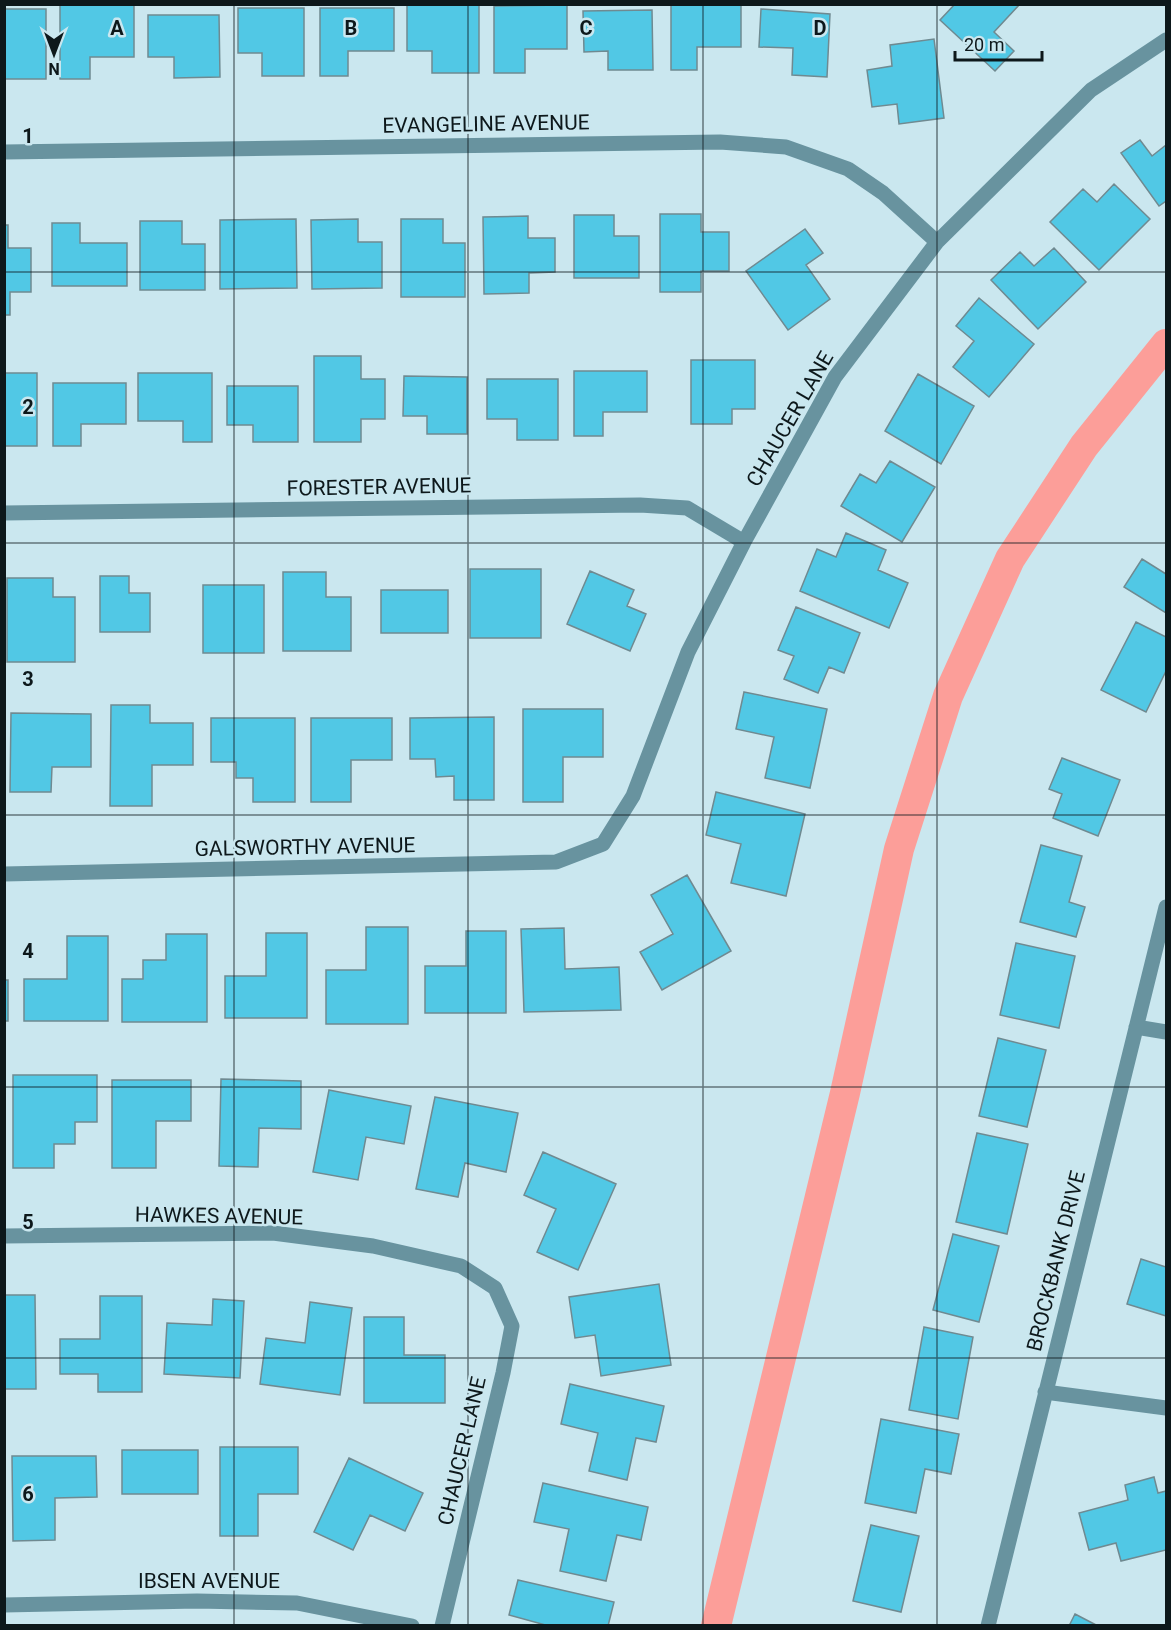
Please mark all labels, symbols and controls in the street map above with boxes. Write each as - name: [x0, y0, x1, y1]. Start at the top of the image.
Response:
- text: A: [110, 16, 124, 40]
- text: B: [345, 16, 357, 40]
- text: C: [579, 16, 593, 40]
- text: D: [814, 16, 827, 40]
- north arrow: [24, 24, 84, 84]
- scale bar: [955, 24, 1042, 62]
- text: 20 m: [964, 34, 1004, 55]
- text: N: [48, 59, 60, 78]
- street label: EVANGELINE AVENUE: [382, 110, 590, 138]
- text: 1: [22, 124, 34, 148]
- street label: CHAUCER LANE: [742, 347, 838, 491]
- text: 2: [22, 395, 34, 419]
- street label: FORESTER AVENUE: [286, 473, 472, 501]
- text: 3: [22, 667, 34, 691]
- street label: GALSWORTHY AVENUE: [194, 833, 416, 861]
- text: 4: [22, 939, 34, 963]
- street label: BROCKBANK DRIVE: [1022, 1168, 1090, 1354]
- street label: HAWKES AVENUE: [135, 1203, 303, 1229]
- text: 5: [22, 1210, 34, 1234]
- street label: CHAUCER LANE: [433, 1374, 491, 1528]
- text: 6: [22, 1482, 34, 1506]
- street label: IBSEN AVENUE: [138, 1569, 280, 1593]

